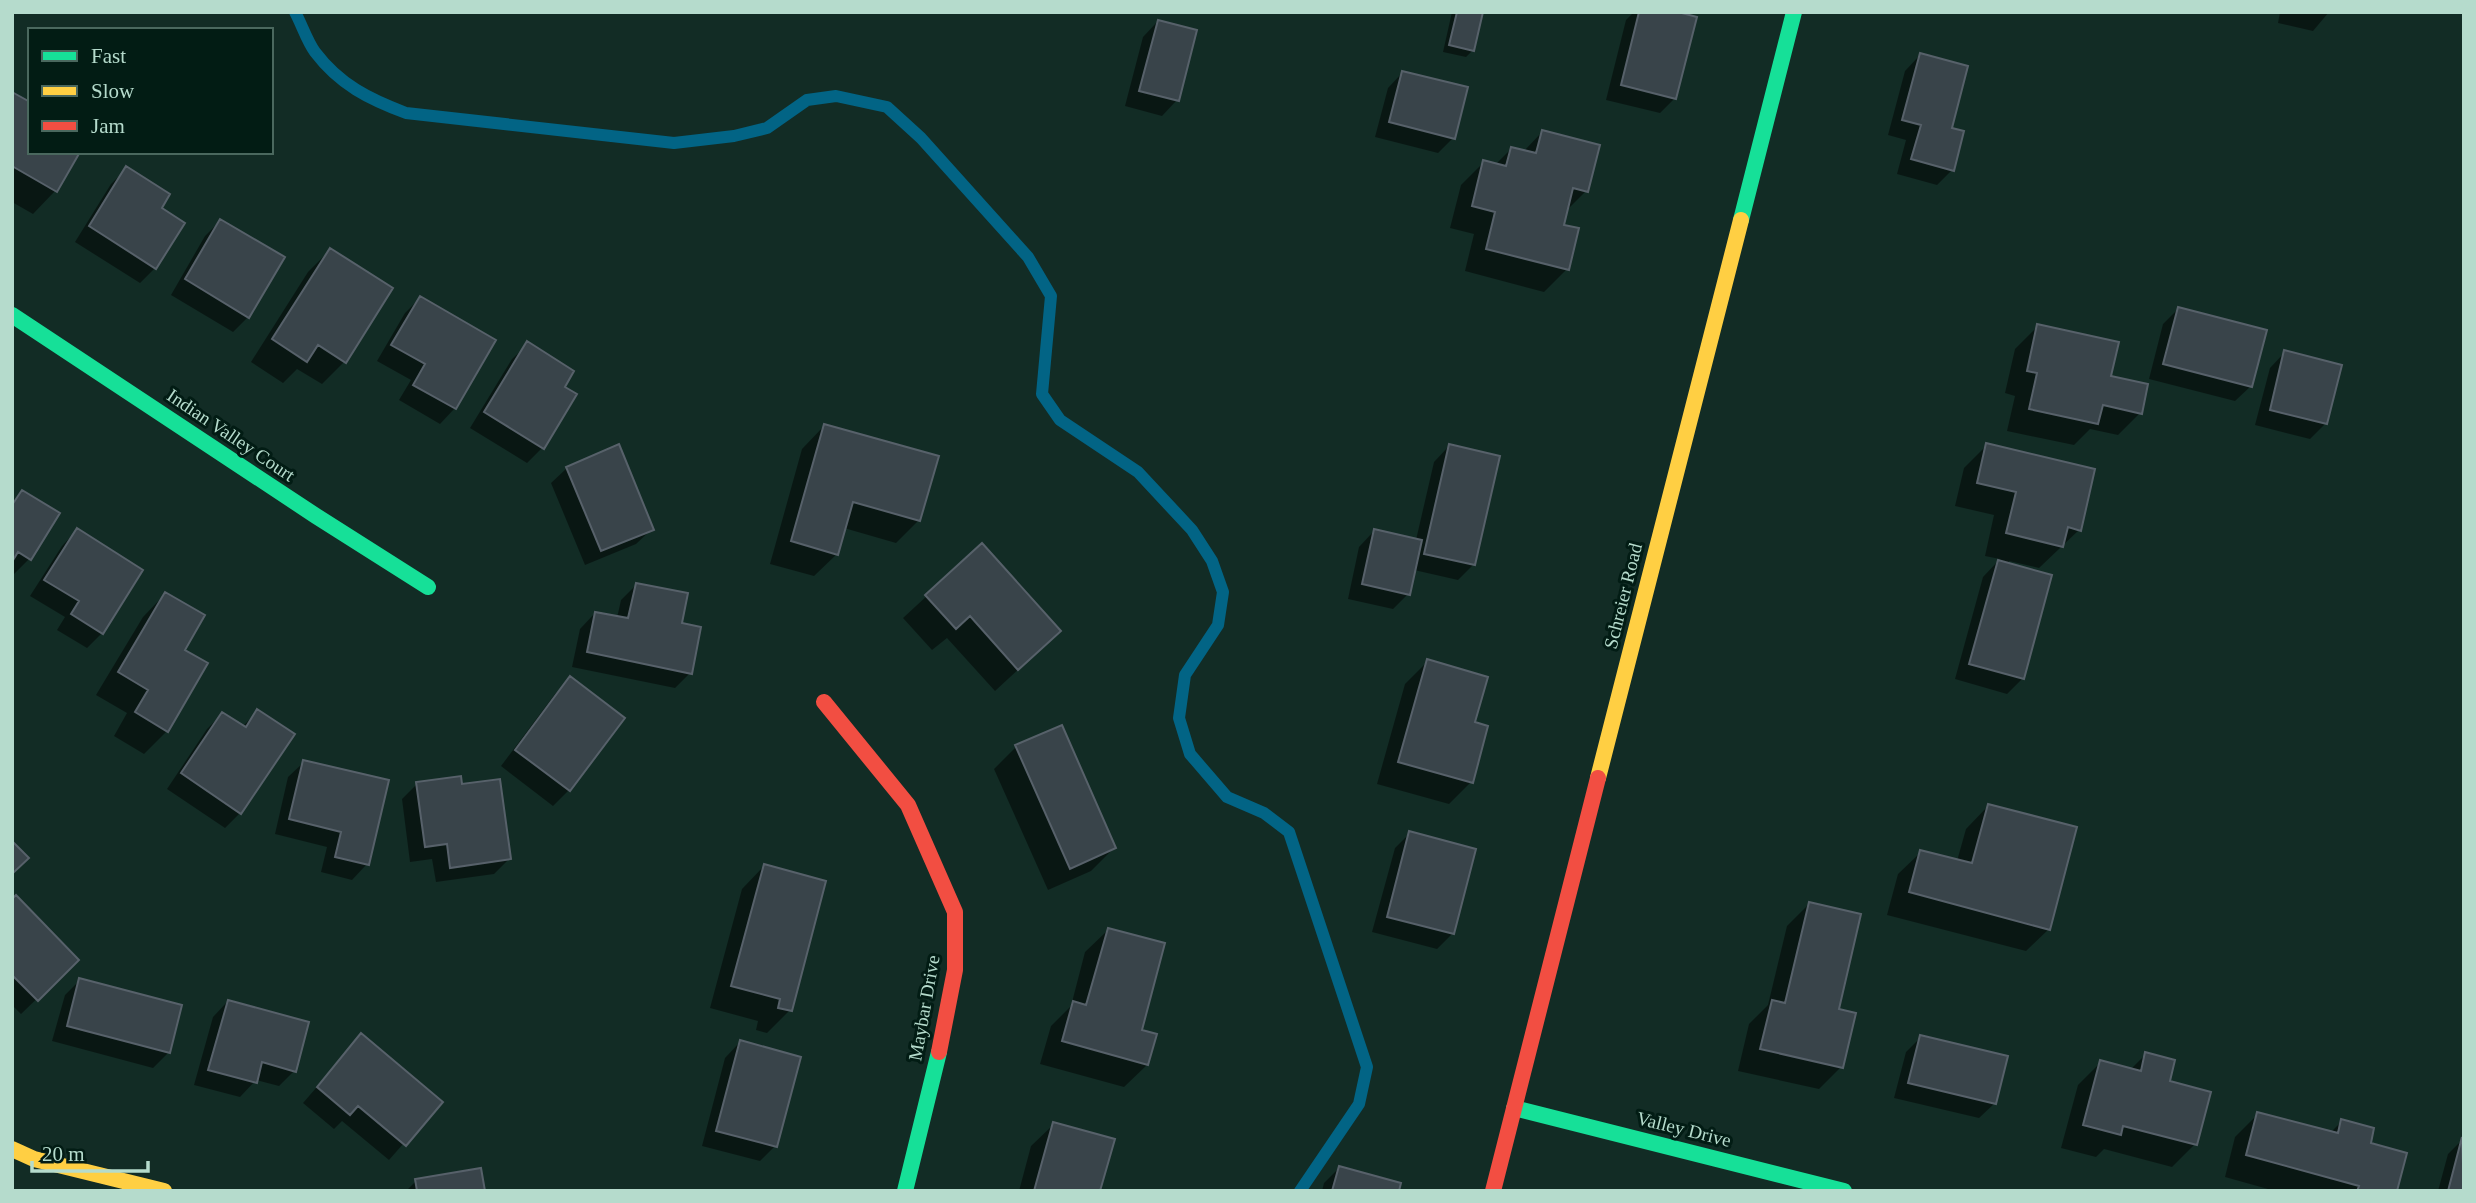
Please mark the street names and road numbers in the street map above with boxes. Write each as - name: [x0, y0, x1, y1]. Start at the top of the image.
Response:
- street label: Indian Valley Court: [163, 384, 299, 486]
- street label: Schreier Road: [1600, 541, 1646, 651]
- street label: Maybar Drive: [904, 953, 944, 1063]
- street label: Valley Drive: [1635, 1107, 1733, 1151]

